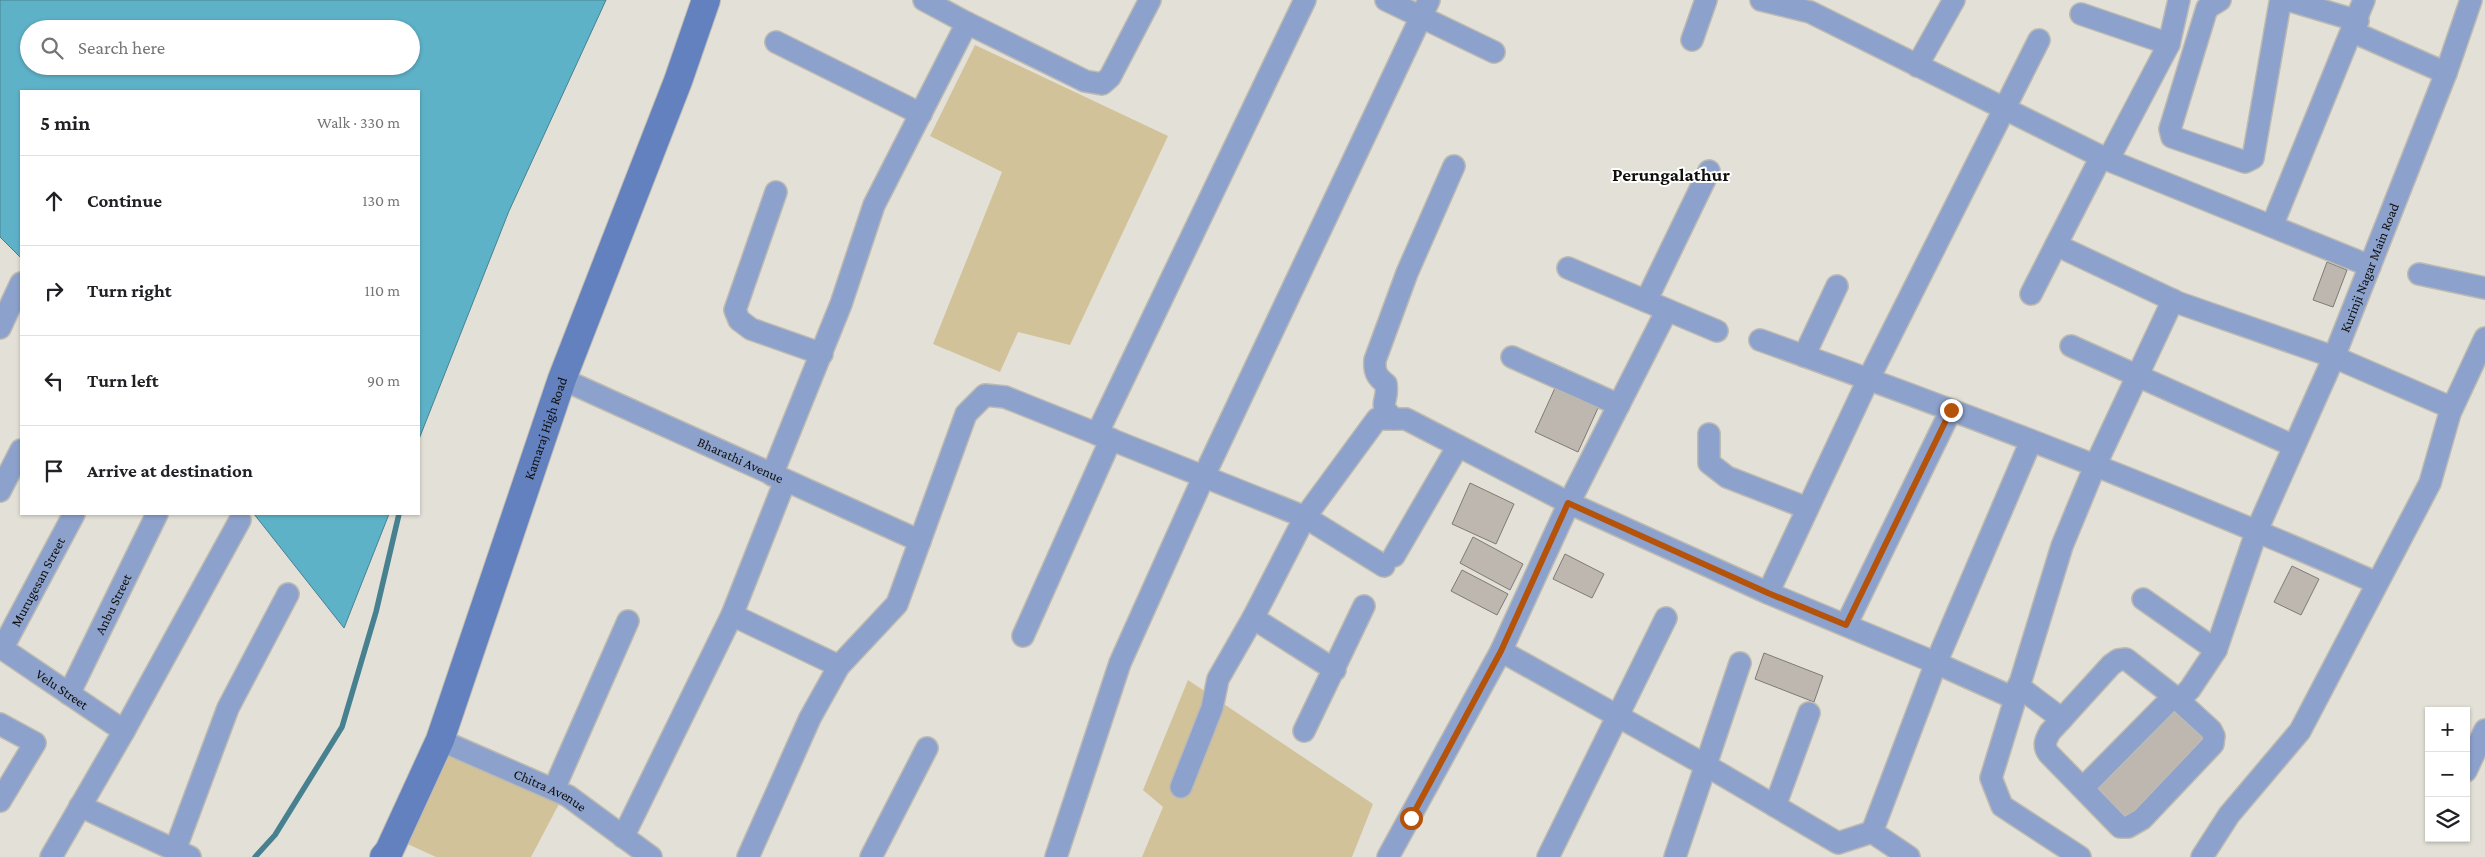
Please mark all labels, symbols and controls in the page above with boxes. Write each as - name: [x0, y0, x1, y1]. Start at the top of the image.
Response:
- search box: [20, 20, 420, 75]
- icon: search: [38, 34, 66, 62]
- text: Search here: [78, 37, 165, 58]
- text: 5 min: [40, 111, 90, 135]
- text: Walk · 330 m: [317, 114, 400, 131]
- district label: Perungalathur: [1612, 164, 1730, 185]
- icon: ahead: [40, 187, 68, 215]
- text: Continue: [87, 190, 162, 211]
- text: 130 m: [362, 192, 400, 209]
- street label: Kurinji Nagar Main Road: [2337, 200, 2402, 335]
- icon: right: [40, 277, 68, 305]
- text: Turn right: [87, 280, 172, 301]
- text: 110 m: [364, 282, 400, 299]
- icon: left: [40, 367, 68, 395]
- text: Turn left: [87, 370, 159, 391]
- text: 90 m: [367, 372, 400, 389]
- street label: Kamaraj High Road: [521, 374, 570, 482]
- route end: [1940, 399, 1963, 422]
- street label: Bharathi Avenue: [695, 433, 786, 486]
- icon: arrive: [40, 457, 68, 485]
- text: Arrive at destination: [87, 460, 253, 481]
- street label: Murugesan Street: [7, 534, 68, 630]
- street label: Anbu Street: [91, 571, 135, 637]
- street label: Velu Street: [33, 666, 92, 713]
- map controls: [2425, 707, 2470, 842]
- button: +: [2425, 707, 2470, 752]
- button: −: [2425, 752, 2470, 797]
- street label: Chitra Avenue: [511, 765, 590, 815]
- button: layers: [2425, 797, 2470, 842]
- route start: [1400, 807, 1423, 830]

